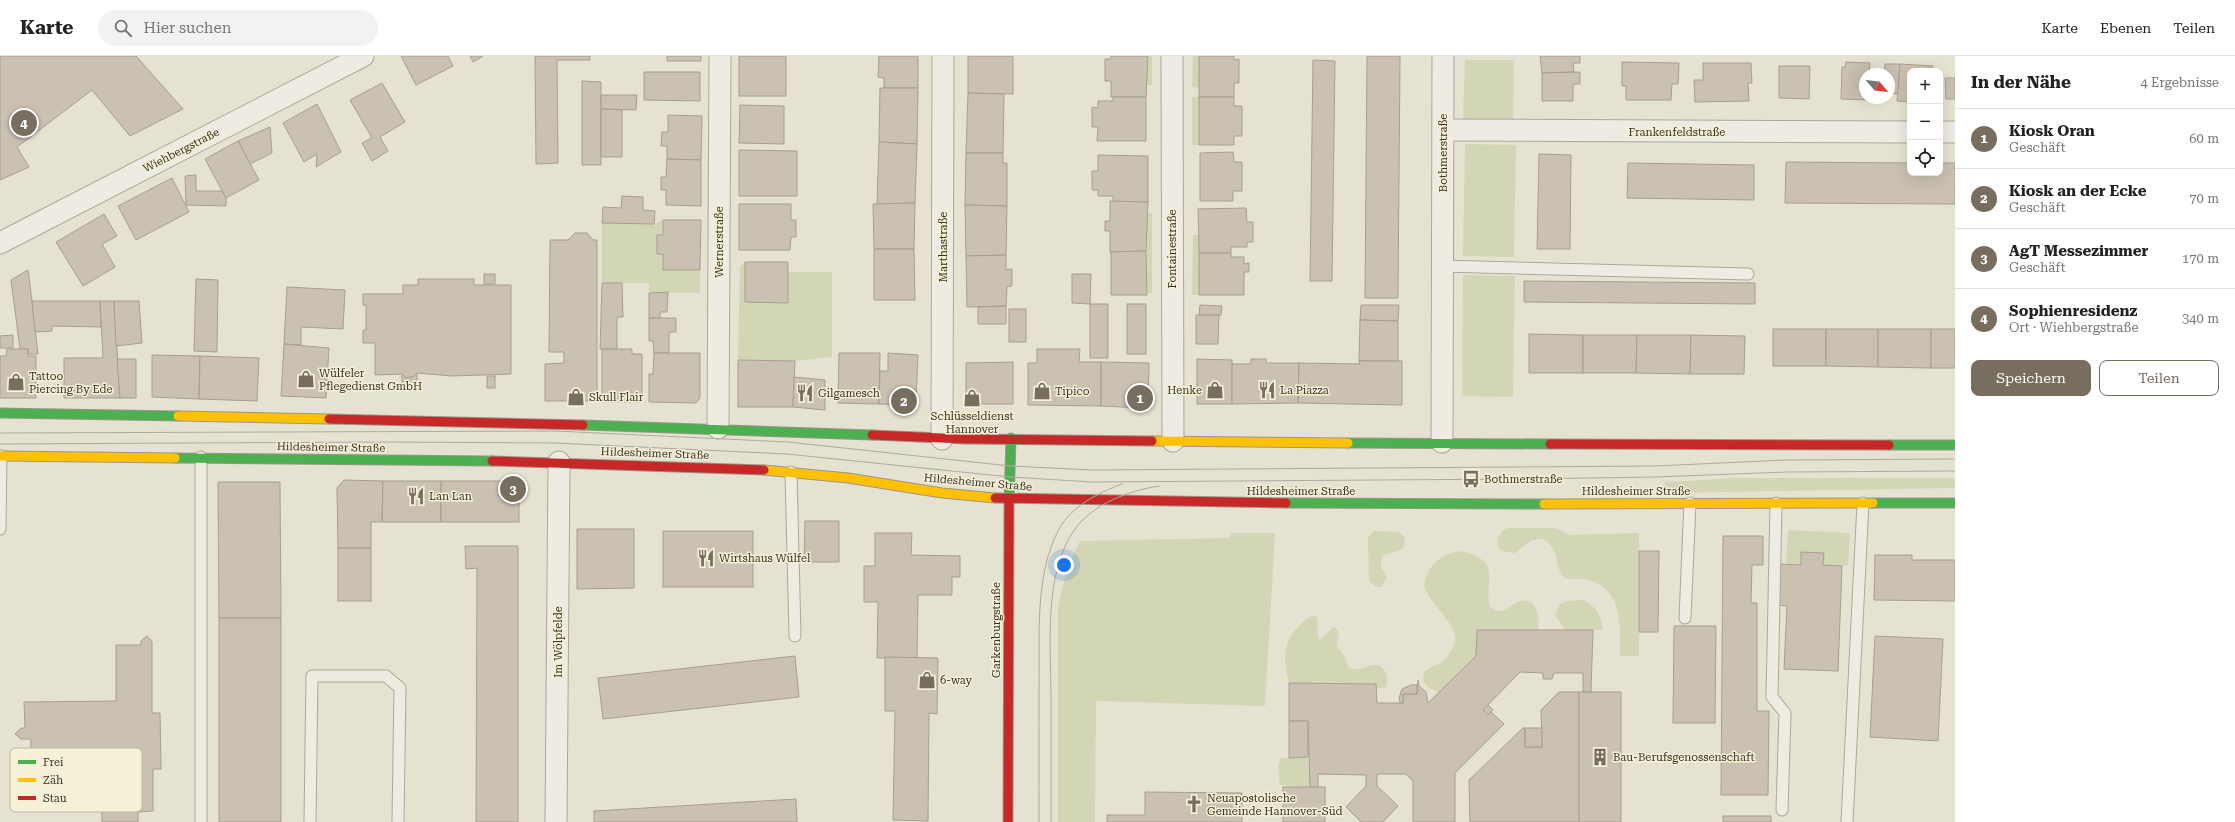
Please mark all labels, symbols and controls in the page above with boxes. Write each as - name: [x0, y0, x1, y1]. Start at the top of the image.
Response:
- search box: [98, 10, 378, 46]
- text: Karte: [20, 16, 74, 39]
- icon: search: [112, 17, 134, 39]
- text: Hier suchen: [144, 19, 231, 37]
- text: Karte: [2042, 20, 2078, 36]
- text: Ebenen: [2100, 20, 2151, 36]
- text: Teilen: [2173, 20, 2215, 36]
- north arrow: [1859, 68, 1895, 104]
- map controls: [1907, 68, 1943, 176]
- button: +: [1907, 68, 1943, 104]
- text: In der Nähe: [1971, 72, 2071, 92]
- text: 4 Ergebnisse: [2141, 75, 2219, 90]
- button: −: [1907, 104, 1943, 140]
- pin: 4: [11, 108, 37, 138]
- street label: Bothmerstraße: [1437, 114, 1450, 192]
- text: Kiosk Oran: [2009, 122, 2095, 140]
- street label: Wiehbergstraße: [141, 126, 222, 175]
- street label: Frankenfeldstraße: [1629, 126, 1725, 139]
- text: 1: [1980, 131, 1988, 146]
- text: 60 m: [2189, 131, 2219, 146]
- button: locate: [1907, 140, 1943, 176]
- text: Geschäft: [2009, 140, 2066, 155]
- text: Kiosk an der Ecke: [2009, 182, 2146, 200]
- text: 2: [1980, 191, 1988, 206]
- text: 70 m: [2189, 191, 2219, 206]
- text: Geschäft: [2009, 200, 2066, 215]
- street label: Wernerstraße: [713, 206, 726, 278]
- street label: Fontainestraße: [1166, 209, 1179, 289]
- street label: Marthastraße: [937, 212, 950, 282]
- text: AgT Messezimmer: [2009, 242, 2148, 260]
- text: 3: [1980, 251, 1988, 266]
- text: 170 m: [2182, 251, 2219, 266]
- text: Geschäft: [2009, 260, 2066, 275]
- text: Sophienresidenz: [2009, 302, 2137, 320]
- text: 4: [1980, 311, 1988, 326]
- text: 340 m: [2182, 311, 2219, 326]
- text: Ort · Wiehbergstraße: [2009, 320, 2139, 335]
- button: Speichern: [1971, 360, 2091, 396]
- button: Teilen: [2099, 360, 2219, 396]
- place label: Wülfeler Pflegedienst GmbH: [319, 367, 422, 393]
- shop icon: Wülfeler Pflegedienst GmbH: [296, 369, 316, 389]
- place label: Tattoo Piercing By Ede: [29, 370, 113, 396]
- shop icon: Tattoo Piercing By Ede: [6, 372, 26, 392]
- shop icon: Henke: [1205, 380, 1225, 400]
- restaurant icon: La Piazza: [1257, 380, 1277, 400]
- shop icon: Tipico: [1032, 381, 1052, 401]
- restaurant icon: Gilgamesch: [795, 383, 815, 403]
- pin: 1: [1127, 383, 1153, 413]
- place label: Henke: [1167, 384, 1202, 397]
- place label: La Piazza: [1280, 384, 1329, 397]
- place label: Tipico: [1055, 385, 1090, 398]
- pin: 2: [891, 386, 917, 416]
- shop icon: Skull Flair: [566, 387, 586, 407]
- place label: Gilgamesch: [818, 387, 880, 400]
- shop icon: Schlüsseldienst Hannover: [962, 388, 982, 408]
- place label: Skull Flair: [589, 391, 644, 404]
- place label: Schlüsseldienst Hannover: [930, 410, 1014, 436]
- street label: Hildesheimer Straße: [277, 440, 385, 455]
- street label: Hildesheimer Straße: [600, 445, 709, 462]
- bus stop icon: Bothmerstraße: [1461, 469, 1481, 489]
- street label: Hildesheimer Straße: [923, 471, 1033, 494]
- place label: Bothmerstraße: [1484, 473, 1563, 486]
- pin: 3: [500, 474, 526, 504]
- street label: Hildesheimer Straße: [1247, 485, 1355, 498]
- street label: Hildesheimer Straße: [1582, 485, 1690, 498]
- restaurant icon: Lan Lan: [406, 486, 426, 506]
- place label: Lan Lan: [429, 490, 472, 503]
- restaurant icon: Wirtshaus Wülfel: [696, 548, 716, 568]
- place label: Wirtshaus Wülfel: [719, 552, 811, 565]
- your location: [1054, 555, 1074, 575]
- street label: Garkenburgstraße: [990, 582, 1003, 678]
- street label: Im Wölpfelde: [552, 606, 565, 678]
- shop icon: 6-way: [917, 670, 937, 690]
- place label: 6-way: [940, 674, 973, 687]
- building icon: Bau-Berufsgenossenschaft: [1590, 747, 1610, 767]
- legend: [10, 748, 142, 812]
- place label: Bau-Berufsgenossenschaft: [1613, 751, 1755, 764]
- text: Frei: [43, 756, 64, 769]
- text: Zäh: [43, 774, 63, 787]
- text: Stau: [43, 792, 67, 805]
- place label: Neuapostolische Gemeinde Hannover-Süd: [1207, 792, 1343, 818]
- church icon: Neuapostolische Gemeinde Hannover-Süd: [1184, 794, 1204, 814]

